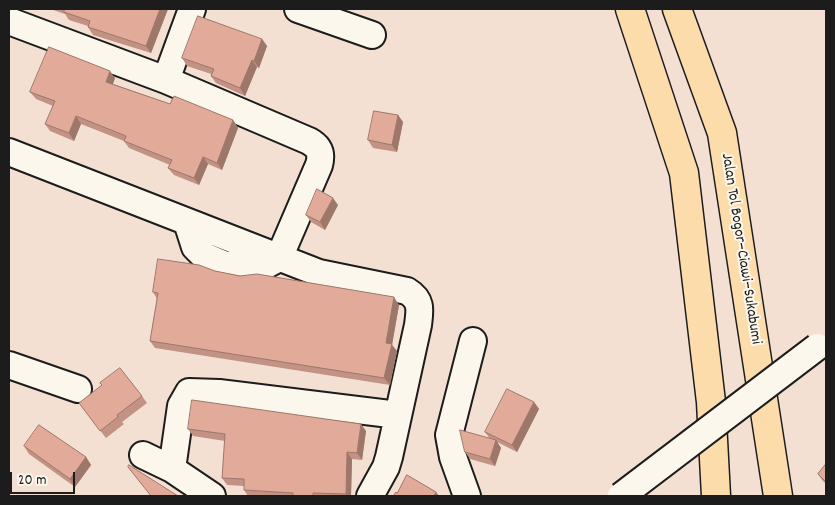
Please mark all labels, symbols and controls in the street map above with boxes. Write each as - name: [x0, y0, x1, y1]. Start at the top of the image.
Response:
- street label: Jalan Tol Bogor–Ciawi–Sukabumi: [715, 152, 765, 346]
- scale bar: [12, 462, 78, 494]
- text: 20 m: [18, 470, 46, 492]

